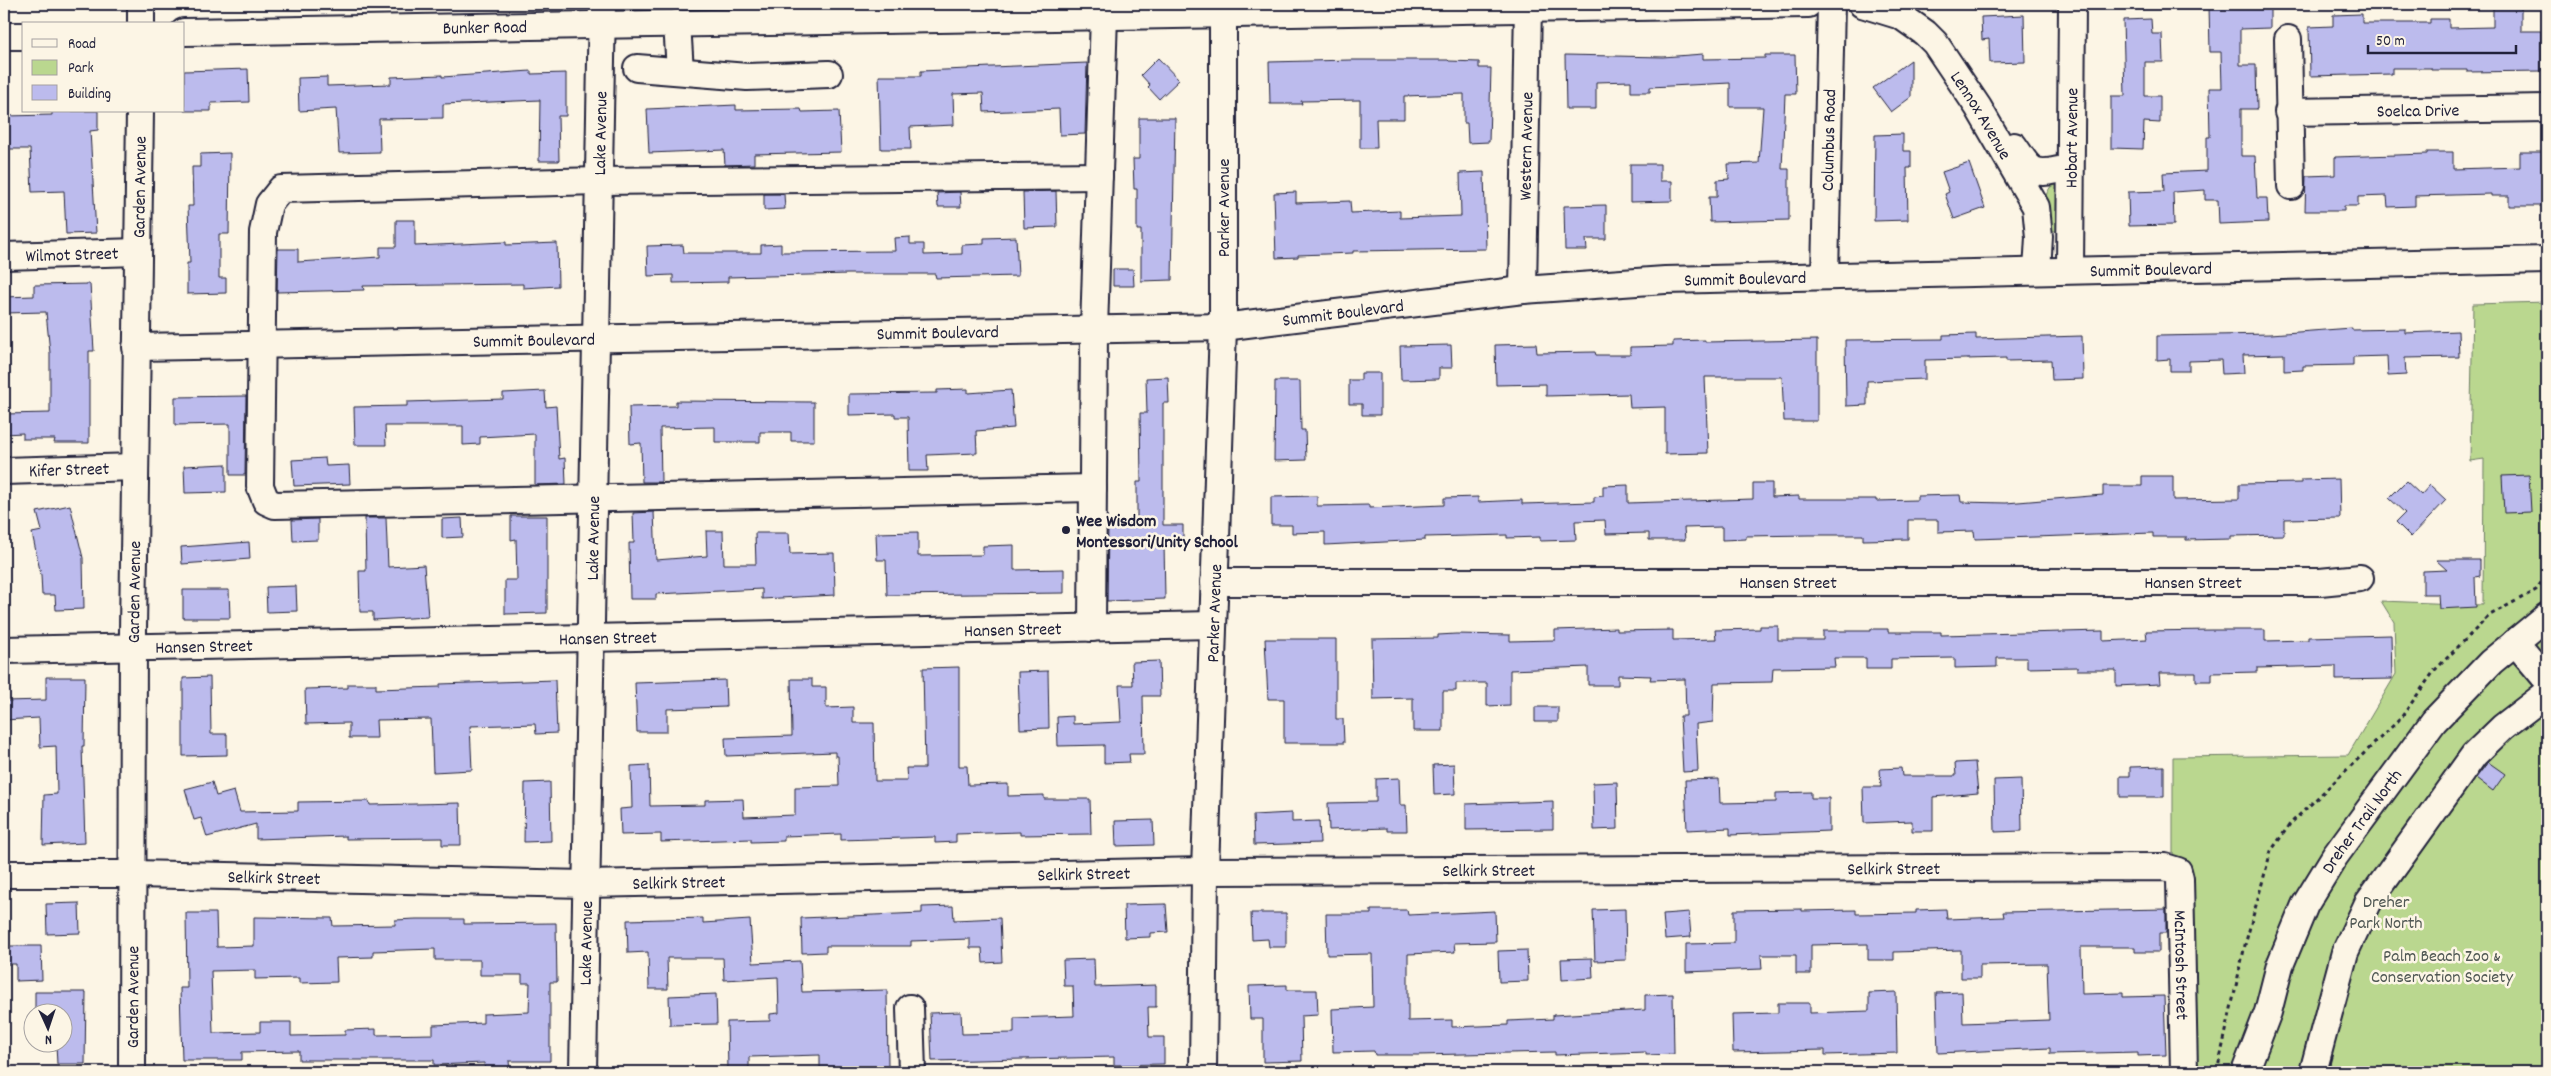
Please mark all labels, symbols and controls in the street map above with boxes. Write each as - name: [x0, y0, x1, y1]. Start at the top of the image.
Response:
- street label: Bunker Road: [443, 16, 527, 43]
- legend: [22, 22, 185, 112]
- scale bar: [2368, 22, 2516, 54]
- text: 50 m: [2376, 31, 2405, 53]
- text: Road: [68, 34, 96, 56]
- text: Park: [68, 58, 94, 80]
- street label: Lennox Avenue: [1942, 67, 2016, 165]
- text: Building: [68, 84, 111, 106]
- street label: Hobart Avenue: [2061, 88, 2086, 188]
- street label: Columbus Road: [1817, 89, 1844, 192]
- street label: Lake Avenue: [589, 91, 615, 176]
- street label: Western Avenue: [1515, 91, 1541, 201]
- street label: Soelca Drive: [2376, 99, 2460, 126]
- street label: Garden Avenue: [128, 136, 155, 238]
- street label: Parker Avenue: [1213, 159, 1238, 257]
- street label: Wilmot Street: [25, 243, 119, 270]
- street label: Summit Boulevard: [2090, 258, 2212, 285]
- street label: Summit Boulevard: [1684, 267, 1807, 295]
- street label: Summit Boulevard: [1281, 295, 1405, 335]
- street label: Summit Boulevard: [877, 321, 999, 348]
- street label: Summit Boulevard: [473, 329, 595, 356]
- street label: Kifer Street: [28, 458, 110, 485]
- street label: Lake Avenue: [582, 496, 608, 581]
- place label: Wee Wisdom Montessori/Unity School: [1076, 510, 1238, 556]
- marker: Wee Wisdom Montessori/Unity School: [1060, 524, 1072, 536]
- street label: Garden Avenue: [123, 541, 149, 643]
- street label: Parker Avenue: [1202, 563, 1230, 663]
- street label: Hansen Street: [1739, 572, 1837, 597]
- street label: Hansen Street: [2144, 572, 2242, 597]
- street label: Hansen Street: [964, 618, 1062, 645]
- street label: Hansen Street: [559, 626, 657, 654]
- street label: Hansen Street: [155, 635, 253, 662]
- street label: Dreher Trail North: [2317, 765, 2409, 879]
- street label: Selkirk Street: [1847, 858, 1941, 883]
- street label: Selkirk Street: [1442, 860, 1536, 885]
- street label: Selkirk Street: [1037, 863, 1131, 890]
- street label: Selkirk Street: [227, 866, 321, 893]
- street label: Selkirk Street: [632, 871, 726, 898]
- park label: Dreher Park North: [2349, 891, 2423, 937]
- street label: Lake Avenue: [575, 900, 601, 986]
- street label: McIntosh Street: [2166, 910, 2193, 1021]
- park label: Palm Beach Zoo & Conservation Society: [2371, 945, 2514, 991]
- street label: Garden Avenue: [122, 946, 147, 1048]
- north arrow: [22, 1004, 72, 1054]
- text: N: [45, 1029, 53, 1049]

